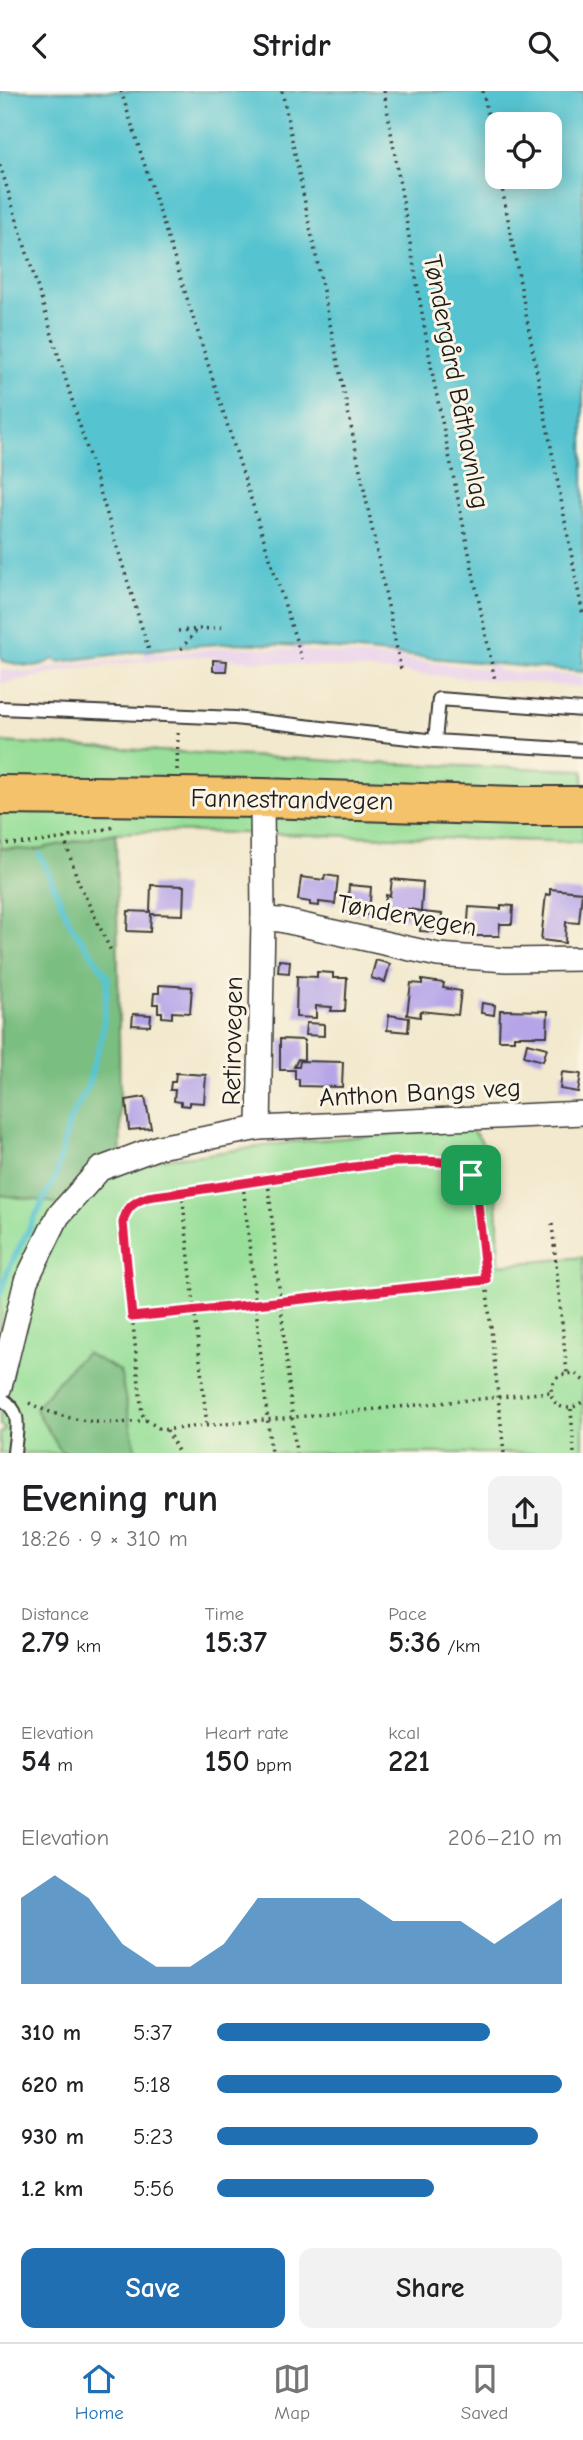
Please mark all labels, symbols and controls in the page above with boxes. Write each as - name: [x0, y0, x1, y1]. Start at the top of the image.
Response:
- icon: back: [21, 27, 59, 65]
- text: Stridr: [252, 27, 331, 64]
- icon: search: [524, 27, 562, 65]
- map controls: [485, 112, 562, 189]
- button: locate: [485, 112, 562, 189]
- street label: Tøndergård Båthavnlag: [417, 253, 495, 511]
- street label: Fannestrandvegen: [190, 783, 394, 817]
- street label: Tøndervegen: [335, 889, 479, 943]
- street label: Retirovegen: [217, 976, 249, 1106]
- street label: Anthon Bangs veg: [318, 1073, 522, 1113]
- pin: [441, 1145, 501, 1205]
- icon: arrive: [452, 1156, 490, 1194]
- button: share: [488, 1476, 562, 1550]
- text: Evening run: [21, 1477, 218, 1521]
- text: 18:26 · 9 × 310 m: [21, 1525, 188, 1552]
- text: Distance: [21, 1603, 89, 1625]
- text: Time: [205, 1603, 244, 1625]
- text: Pace: [388, 1603, 427, 1625]
- text: 2.79: [21, 1625, 70, 1660]
- text: 15:37: [205, 1625, 267, 1660]
- text: 5:36: [388, 1625, 441, 1660]
- text: km: [70, 1635, 101, 1657]
- text: /km: [441, 1635, 481, 1657]
- text: Elevation: [21, 1722, 94, 1744]
- text: Heart rate: [205, 1722, 288, 1744]
- text: kcal: [388, 1722, 420, 1744]
- text: 54: [21, 1744, 51, 1779]
- text: 150: [205, 1744, 250, 1779]
- text: 221: [388, 1744, 430, 1779]
- text: m: [51, 1754, 73, 1776]
- text: bpm: [250, 1754, 292, 1776]
- text: Elevation: [21, 1824, 109, 1851]
- text: 206–210 m: [448, 1824, 562, 1851]
- text: 310 m: [21, 2019, 81, 2046]
- text: 5:37: [133, 2019, 172, 2046]
- text: 620 m: [21, 2071, 84, 2098]
- text: 5:18: [133, 2071, 171, 2098]
- text: 930 m: [21, 2123, 84, 2150]
- text: 5:23: [133, 2123, 173, 2150]
- text: 1.2 km: [21, 2175, 83, 2202]
- text: 5:56: [133, 2175, 175, 2202]
- button: Save: [21, 2248, 285, 2328]
- button: Share: [299, 2248, 562, 2328]
- tab: Home: [75, 2360, 124, 2424]
- tab: Map: [273, 2360, 311, 2424]
- tab: Saved: [461, 2360, 508, 2424]

